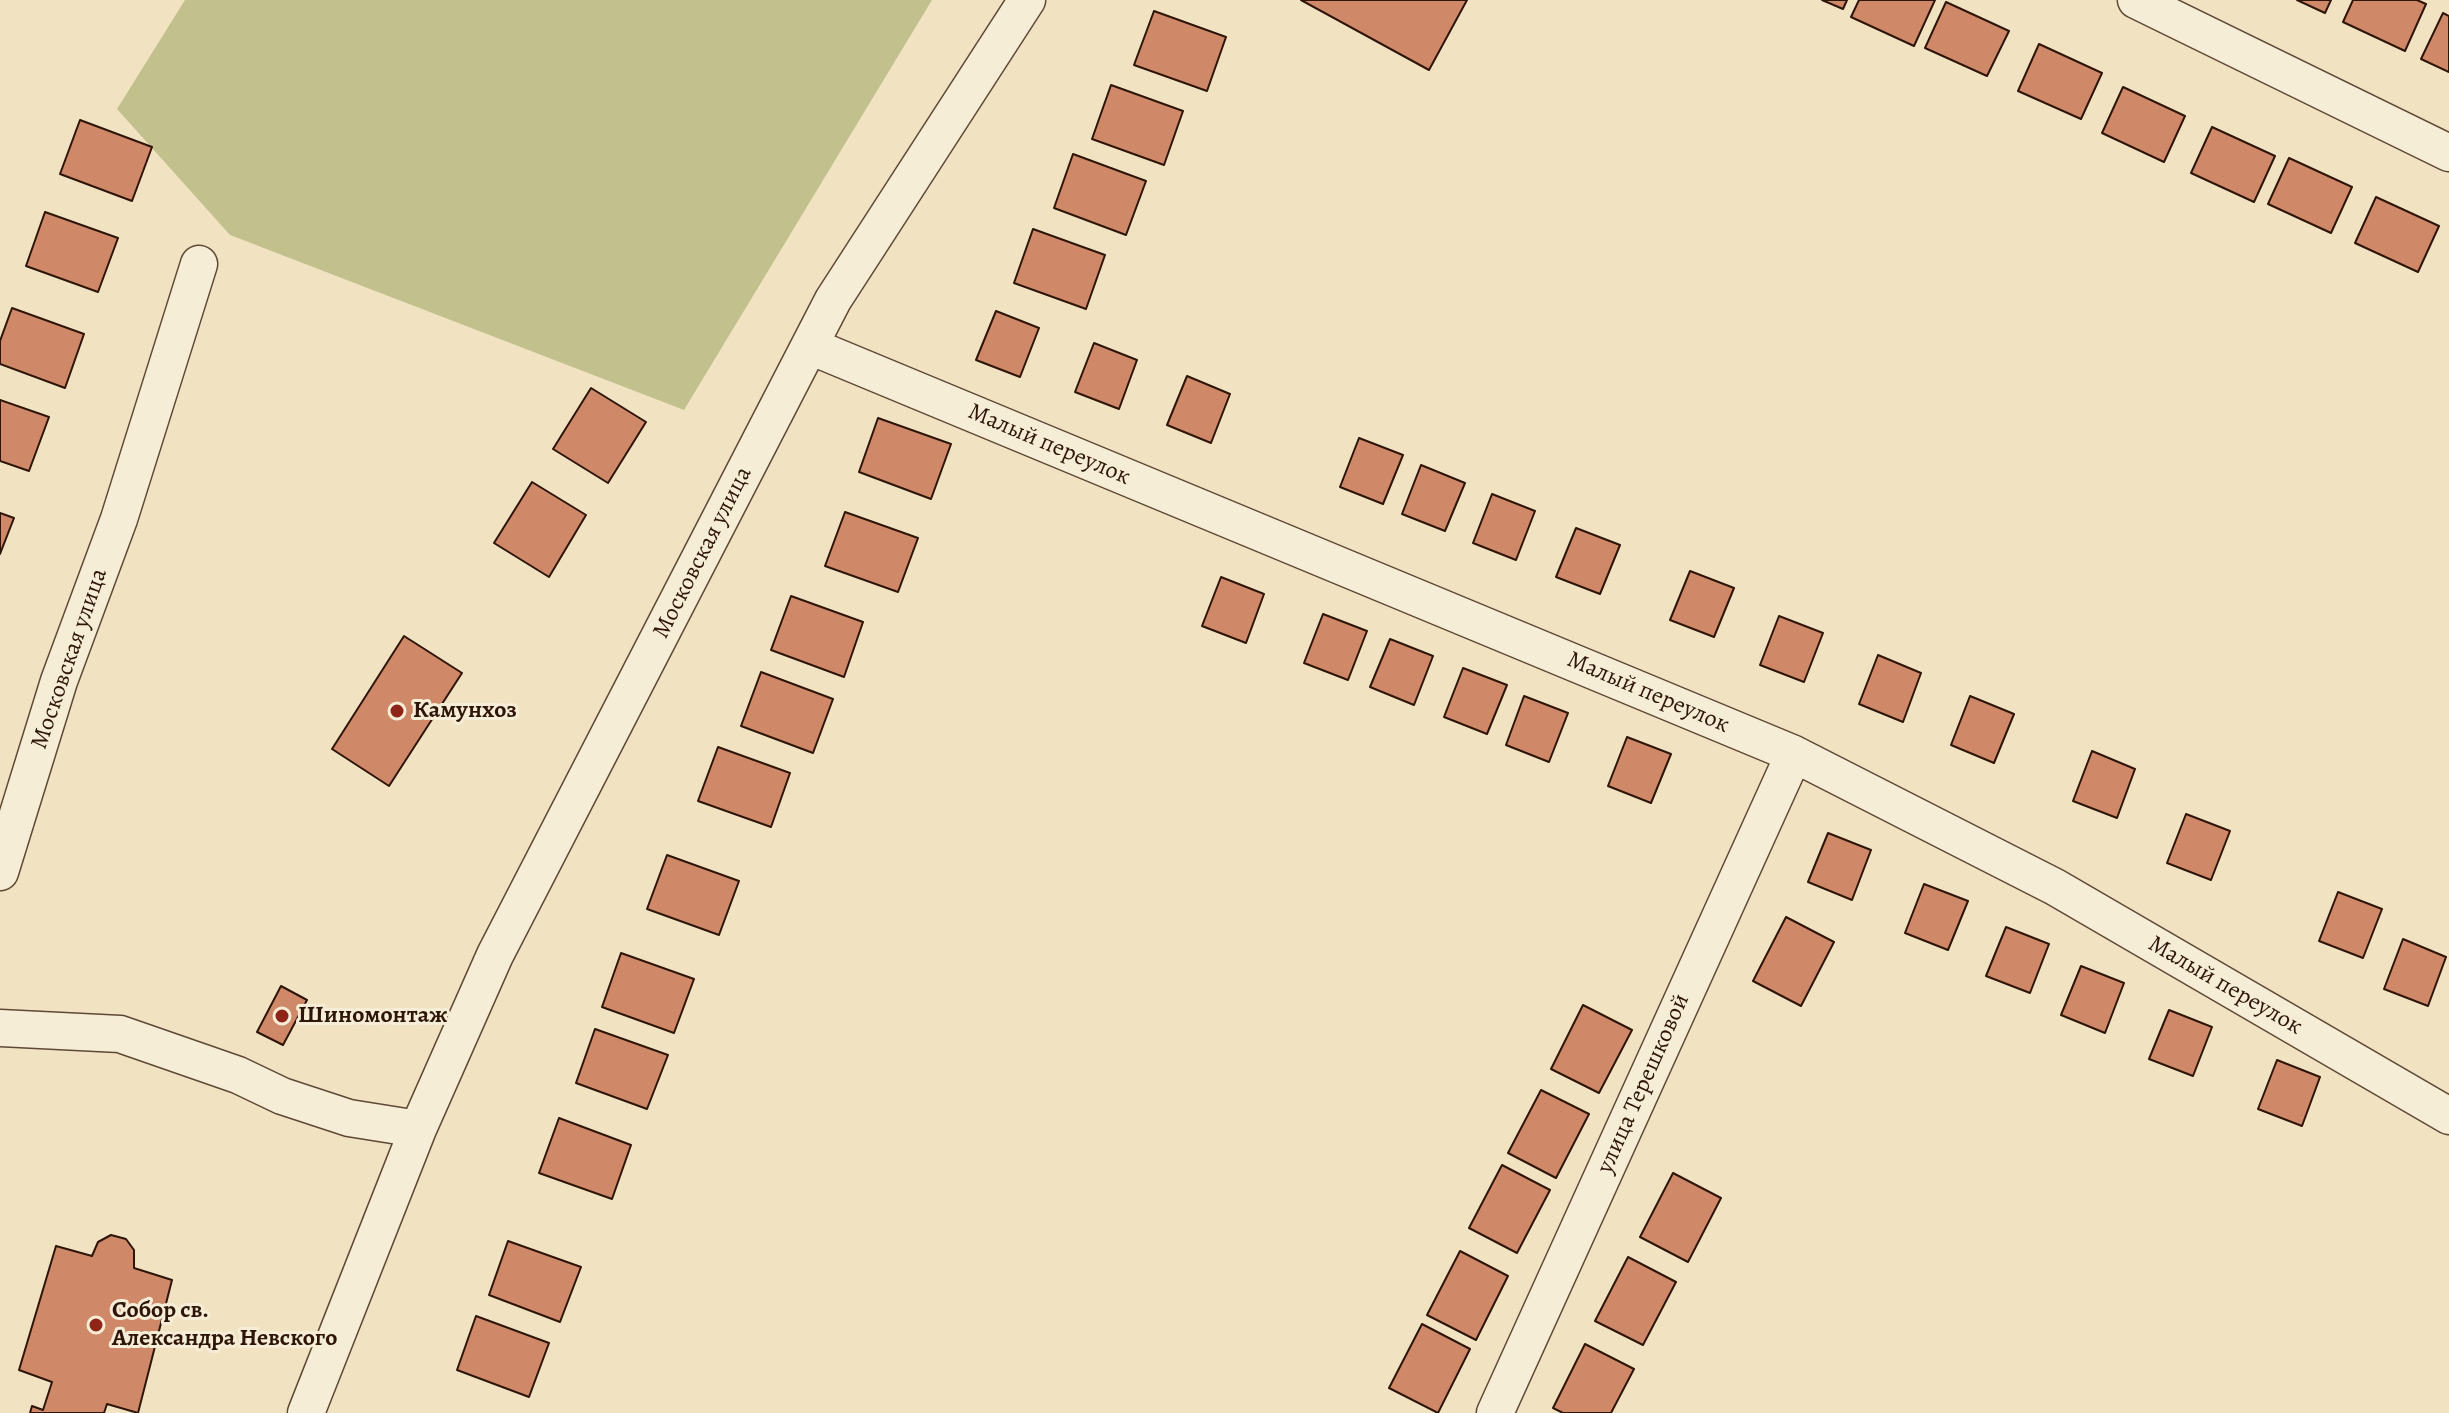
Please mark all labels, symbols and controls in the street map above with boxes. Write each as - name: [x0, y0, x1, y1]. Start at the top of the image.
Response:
- street label: Малый переулок: [964, 398, 1134, 492]
- street label: Московская улица: [647, 462, 759, 644]
- street label: Московская улица: [26, 565, 114, 753]
- street label: Малый переулок: [1563, 646, 1733, 740]
- place label: Камунхоз: [413, 697, 517, 725]
- marker: Камунхоз: [388, 702, 406, 720]
- street label: Малый переулок: [2143, 930, 2307, 1042]
- street label: улица Терешковой: [1591, 990, 1697, 1178]
- place label: Шиномонтаж: [298, 1002, 448, 1030]
- marker: Шиномонтаж: [273, 1007, 291, 1025]
- place label: Собор св. Александра Невского: [112, 1297, 337, 1353]
- marker: Собор св. Александра Невского: [87, 1316, 105, 1334]

